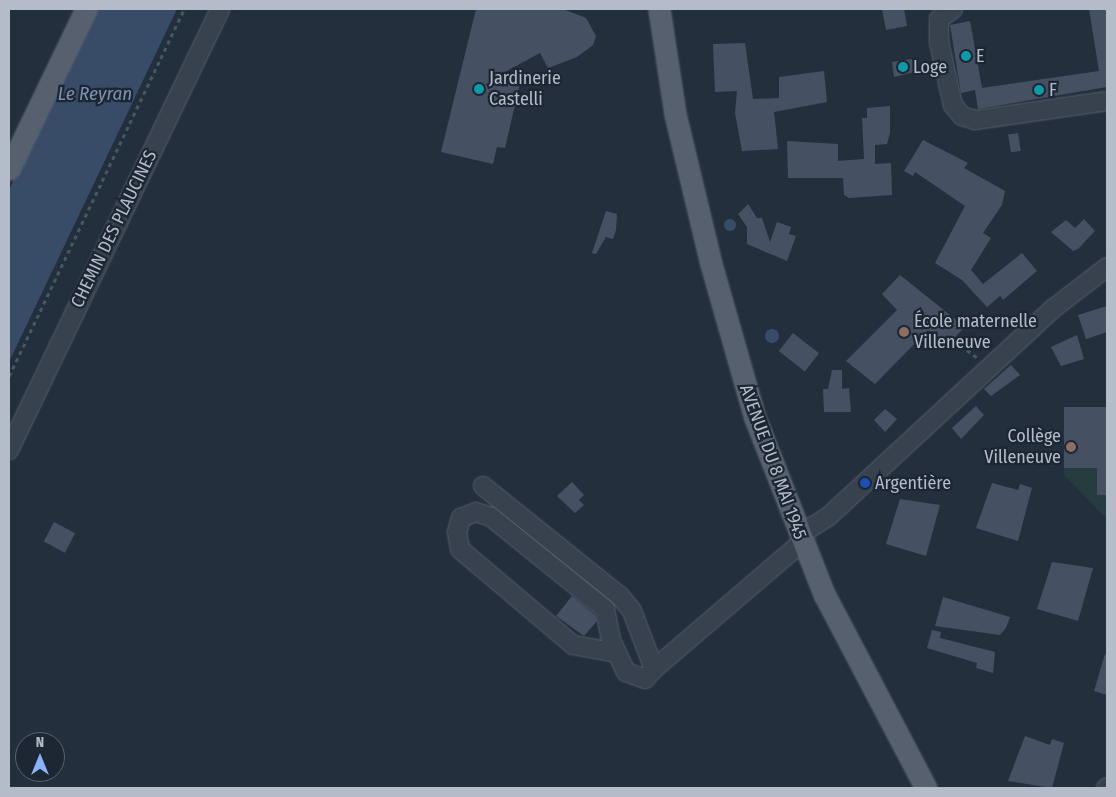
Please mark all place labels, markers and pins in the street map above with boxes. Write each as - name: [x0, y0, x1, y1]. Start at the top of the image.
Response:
- place label: E: [976, 45, 984, 67]
- marker: E: [960, 50, 972, 62]
- place label: Loge: [913, 56, 947, 78]
- marker: Loge: [897, 61, 909, 73]
- place label: Jardinerie Castelli: [489, 68, 561, 110]
- place label: F: [1049, 79, 1057, 101]
- marker: Jardinerie Castelli: [473, 83, 485, 95]
- marker: F: [1033, 84, 1045, 96]
- place label: École maternelle Villeneuve: [914, 311, 1037, 354]
- marker: École maternelle Villeneuve: [898, 326, 910, 338]
- place label: Collège Villeneuve: [984, 426, 1061, 468]
- marker: Collège Villeneuve: [1065, 441, 1077, 453]
- place label: Argentière: [875, 472, 951, 494]
- marker: Argentière: [859, 477, 871, 489]

